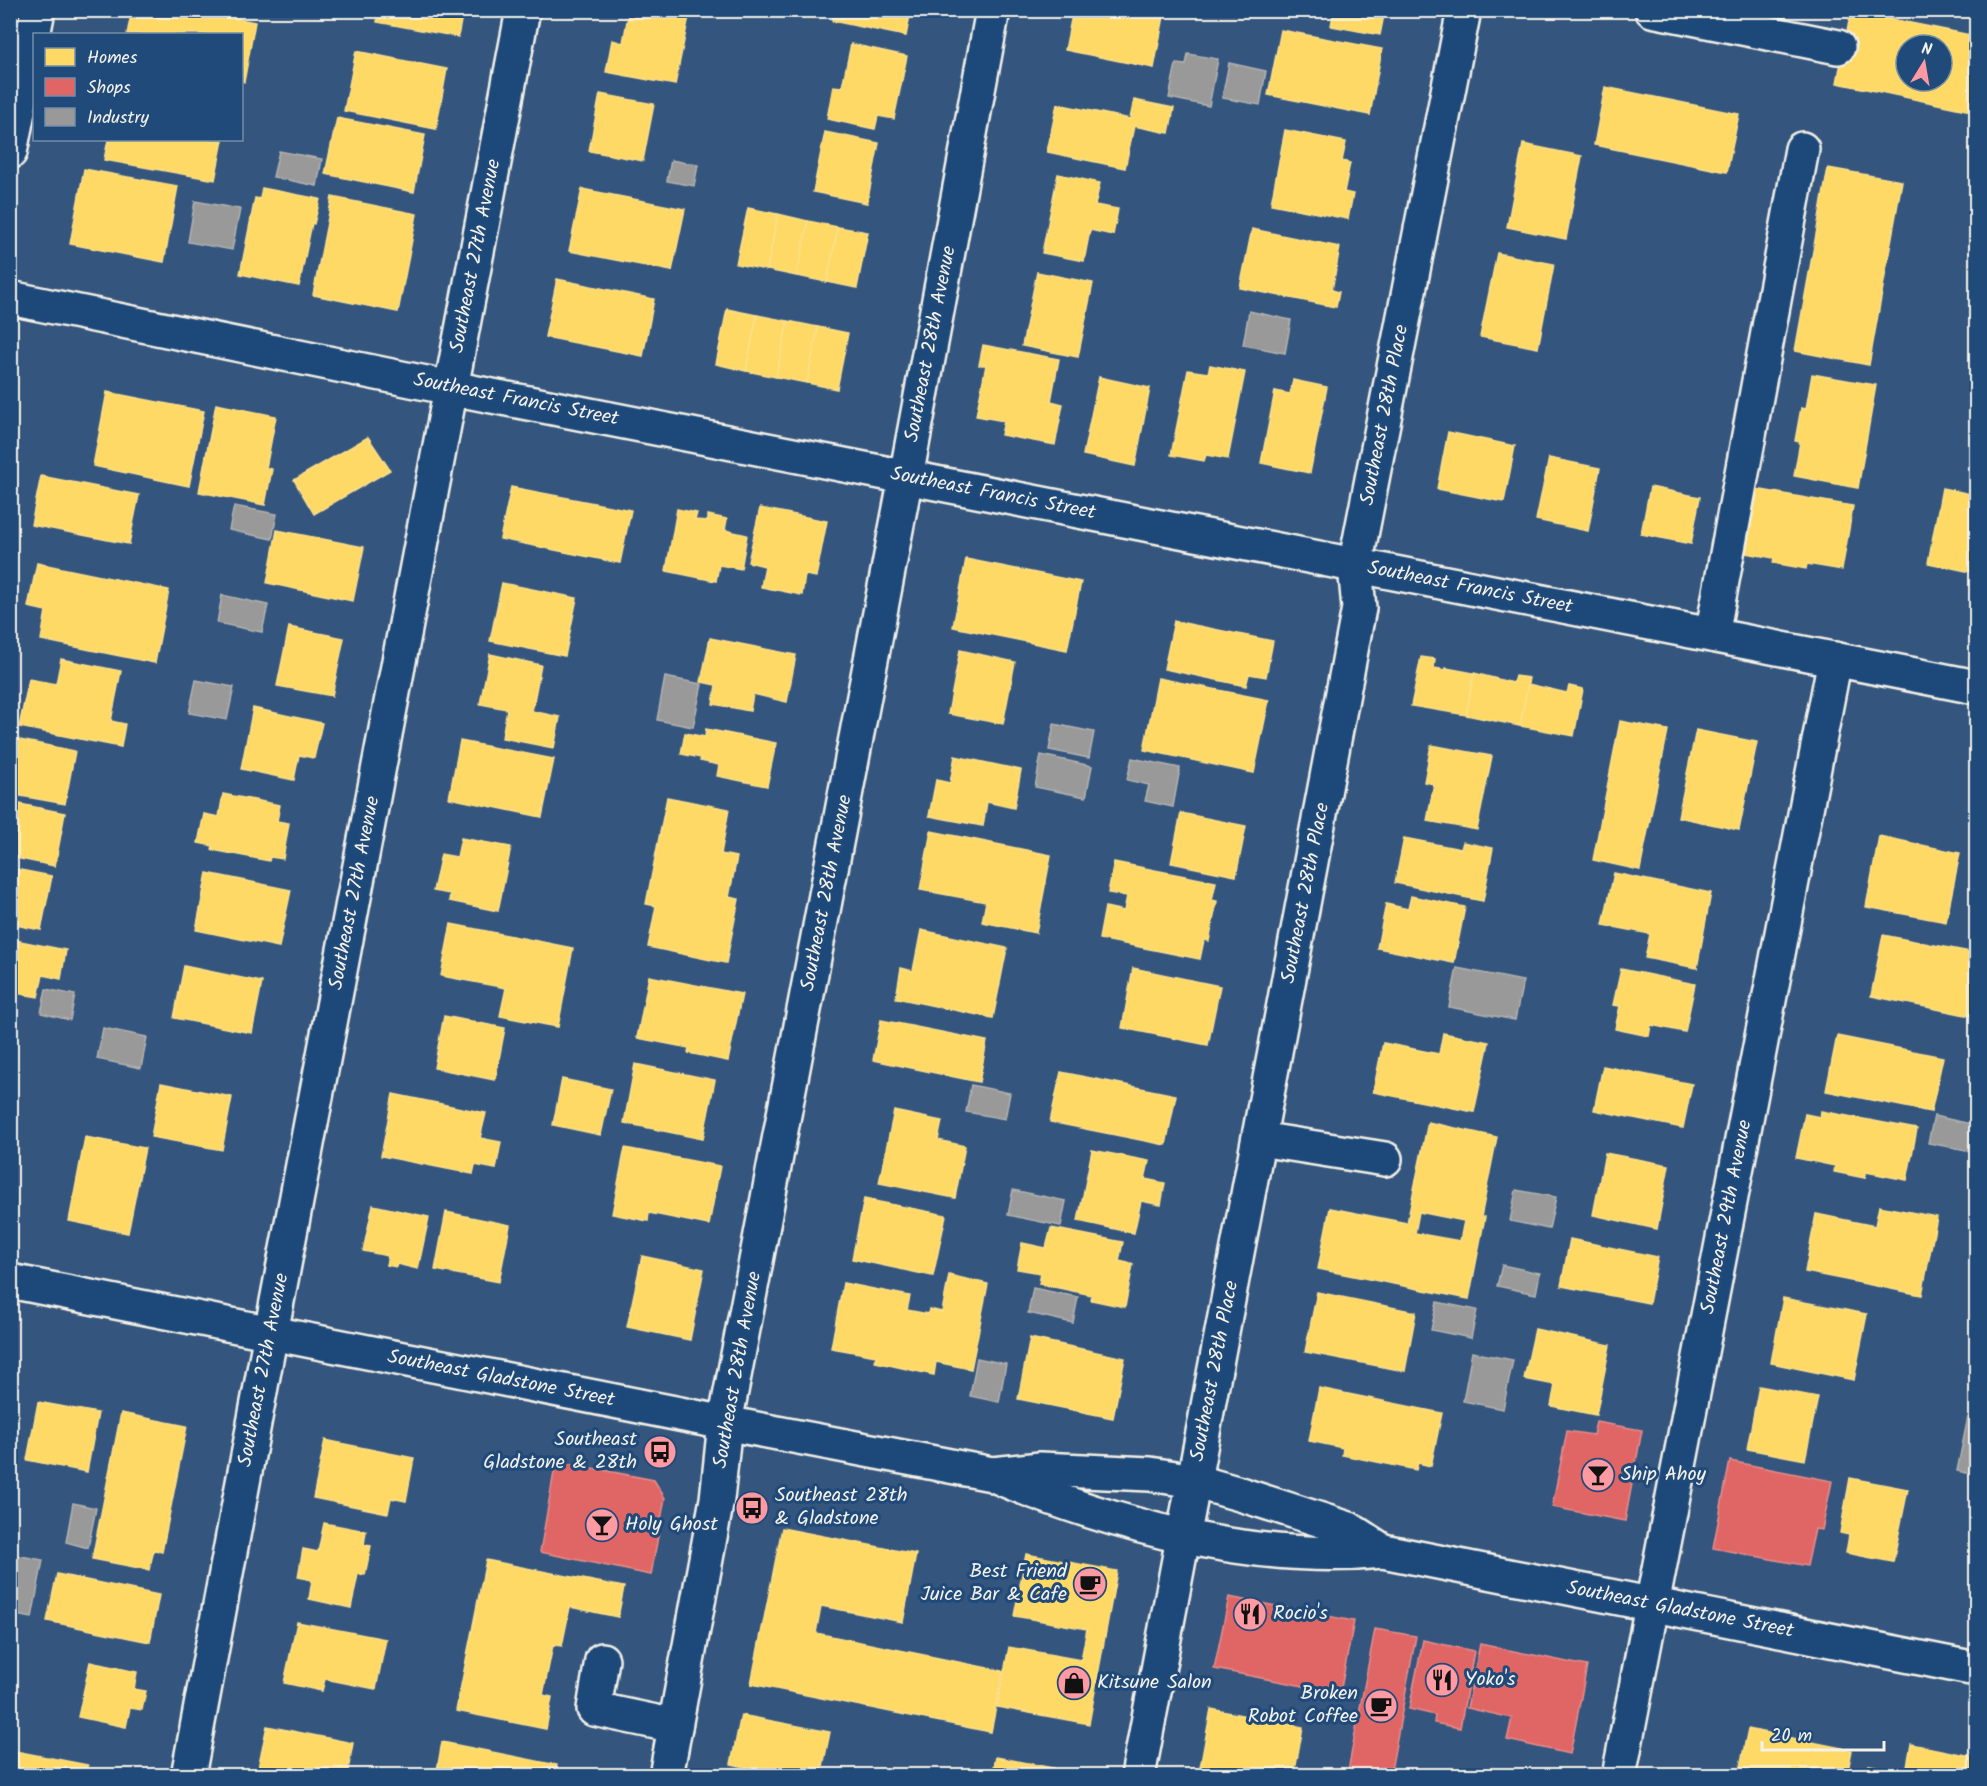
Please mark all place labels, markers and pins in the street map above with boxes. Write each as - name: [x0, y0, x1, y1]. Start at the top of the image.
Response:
- place label: Southeast Gladstone & 28th: [483, 1424, 637, 1479]
- bus stop icon: Southeast Gladstone & 28th: [642, 1434, 678, 1470]
- bar icon: Ship Ahoy: [1580, 1457, 1616, 1493]
- place label: Ship Ahoy: [1621, 1459, 1707, 1491]
- place label: Southeast 28th & Gladstone: [775, 1480, 908, 1535]
- bus stop icon: Southeast 28th & Gladstone: [734, 1490, 770, 1526]
- bar icon: Holy Ghost: [584, 1507, 620, 1543]
- place label: Holy Ghost: [625, 1509, 718, 1541]
- place label: Best Friend Juice Bar & Cafe: [921, 1556, 1068, 1611]
- cafe icon: Best Friend Juice Bar & Cafe: [1072, 1566, 1108, 1602]
- restaurant icon: Rocio's: [1232, 1596, 1268, 1632]
- place label: Rocio's: [1273, 1598, 1328, 1630]
- restaurant icon: Yoko's: [1424, 1662, 1460, 1698]
- place label: Yoko's: [1465, 1664, 1516, 1696]
- shop icon: Kitsune Salon: [1056, 1665, 1092, 1701]
- place label: Kitsune Salon: [1097, 1667, 1212, 1699]
- place label: Broken Robot Coffee: [1248, 1678, 1358, 1733]
- cafe icon: Broken Robot Coffee: [1363, 1688, 1399, 1724]

